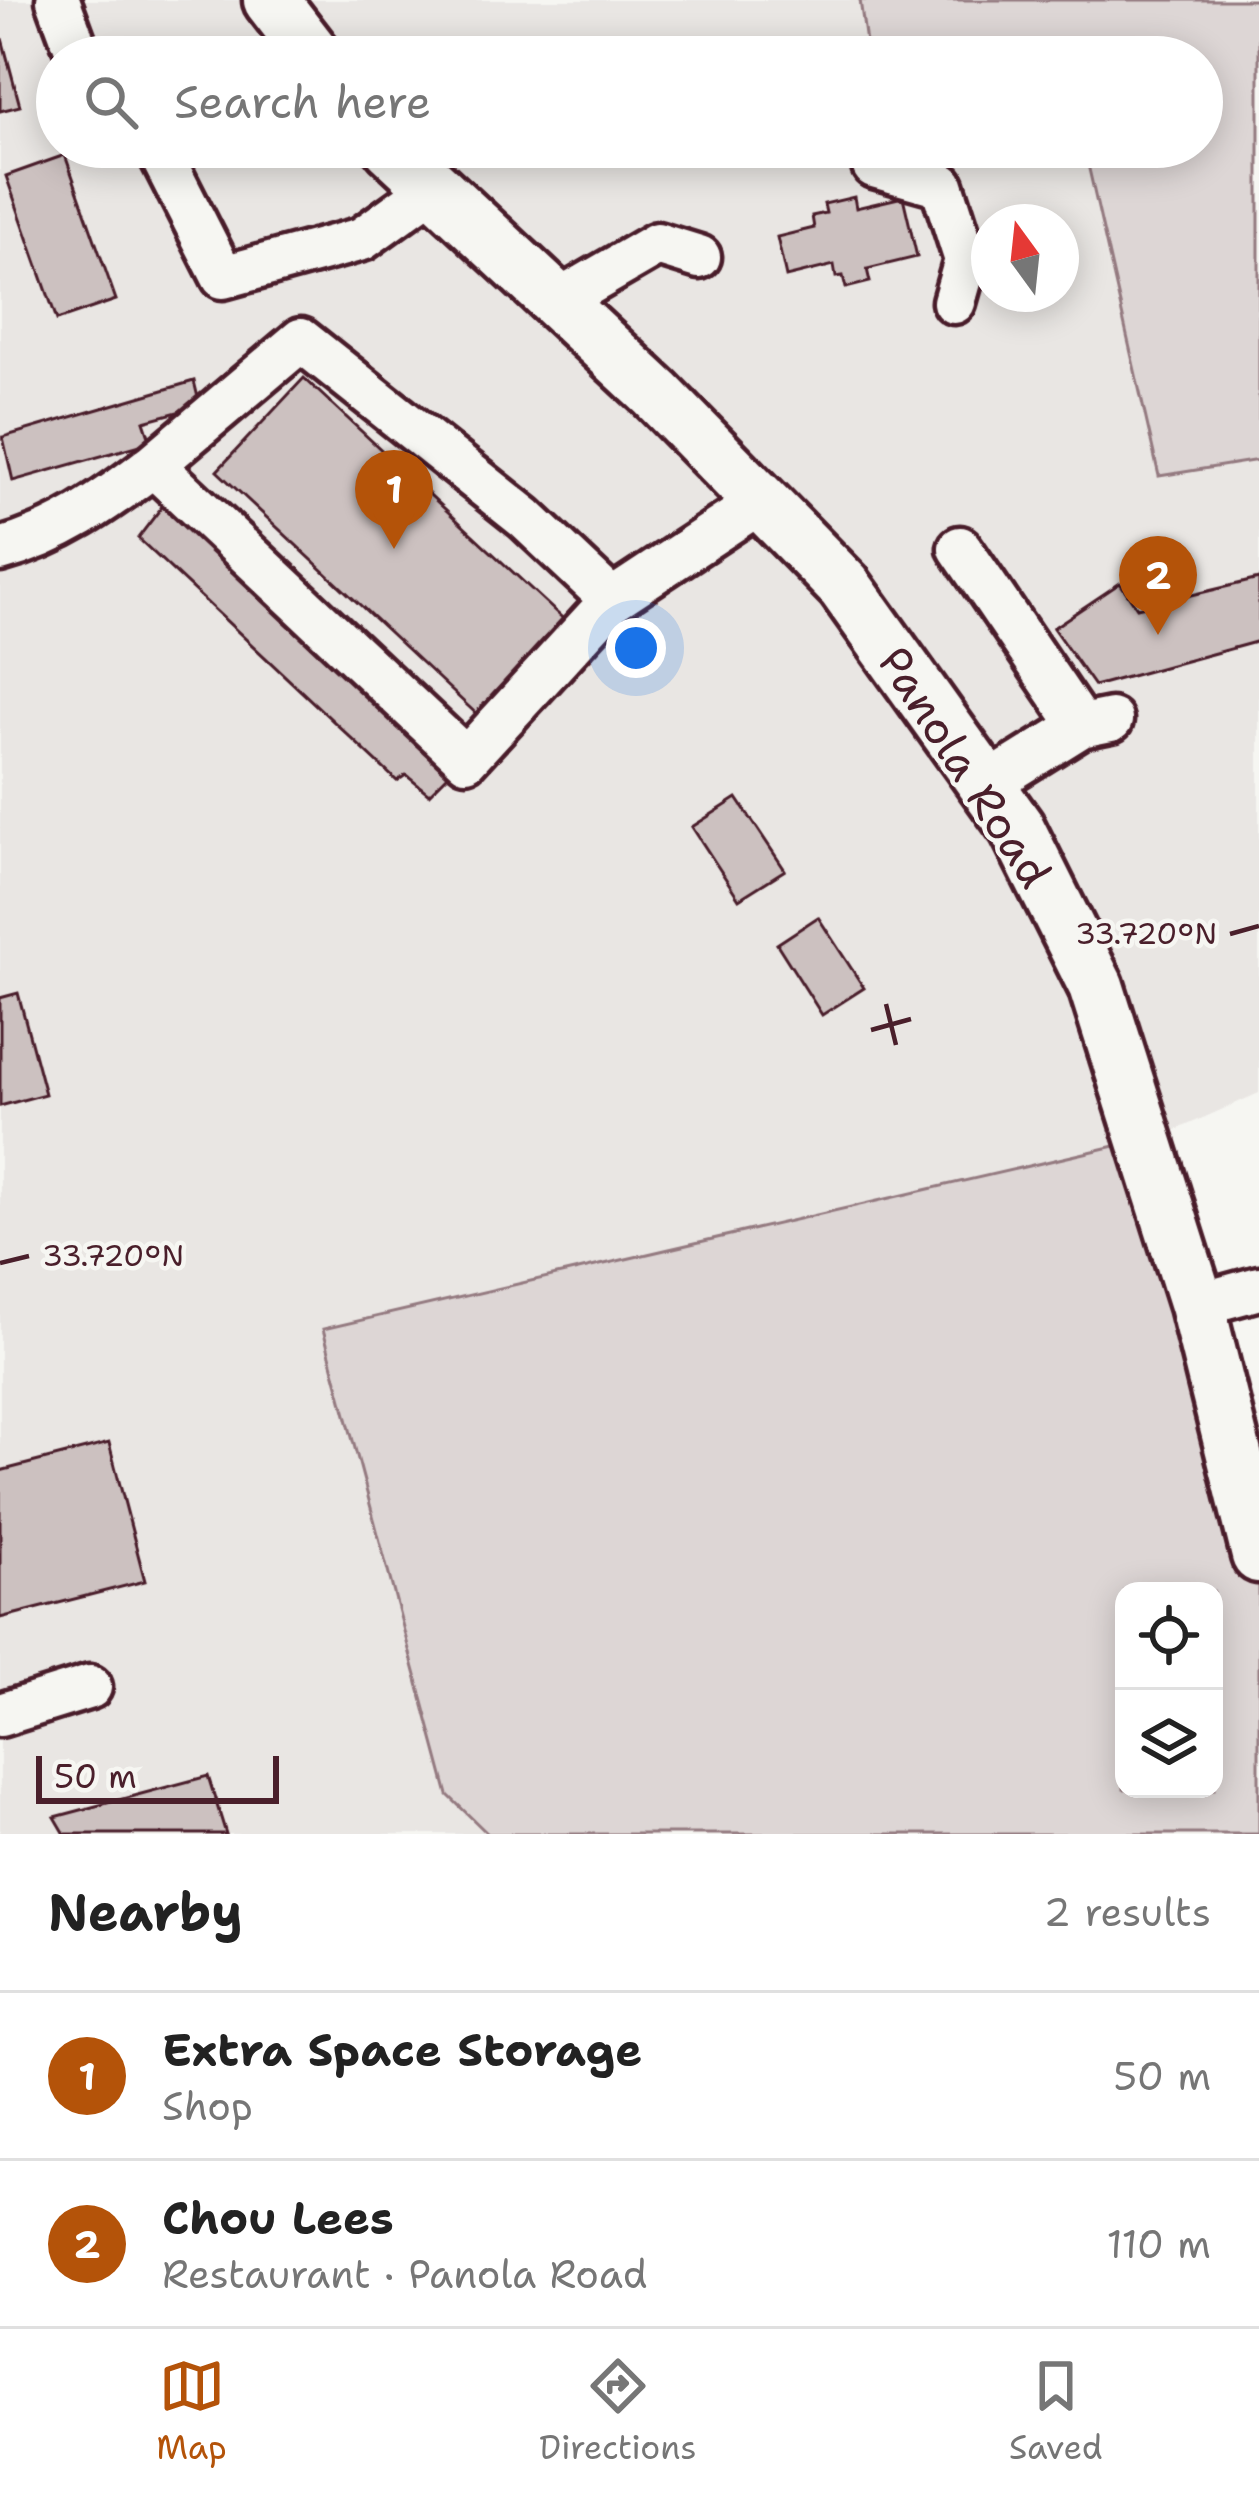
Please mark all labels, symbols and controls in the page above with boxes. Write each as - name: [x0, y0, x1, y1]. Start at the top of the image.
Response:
- search box: [36, 36, 1223, 168]
- icon: search: [78, 69, 144, 135]
- text: Search here: [174, 72, 431, 132]
- north arrow: [971, 204, 1079, 312]
- pin: 1: [355, 450, 433, 549]
- pin: 2: [1119, 536, 1197, 635]
- your location: [606, 618, 666, 678]
- street label: Panola Road: [865, 635, 1065, 899]
- text: 33.720°N: [1075, 913, 1217, 954]
- text: 33.720°N: [42, 1235, 184, 1276]
- map controls: [1115, 1582, 1223, 1798]
- button: locate: [1115, 1582, 1223, 1690]
- button: layers: [1115, 1690, 1223, 1798]
- scale bar: [36, 1750, 279, 1803]
- text: 50 m: [54, 1754, 137, 1799]
- text: Nearby: [48, 1878, 243, 1946]
- text: 2 results: [1044, 1886, 1211, 1938]
- text: Extra Space Storage: [162, 2020, 642, 2080]
- text: 1: [78, 2050, 96, 2102]
- text: 50 m: [1113, 2050, 1211, 2102]
- text: Shop: [162, 2080, 253, 2132]
- text: Chou Lees: [162, 2188, 394, 2248]
- text: 2: [73, 2218, 101, 2270]
- text: 110 m: [1107, 2218, 1211, 2270]
- text: Restaurant · Panola Road: [162, 2248, 648, 2300]
- tab: Map: [156, 2353, 227, 2470]
- tab: Directions: [539, 2353, 697, 2470]
- tab: Saved: [1009, 2353, 1103, 2470]

